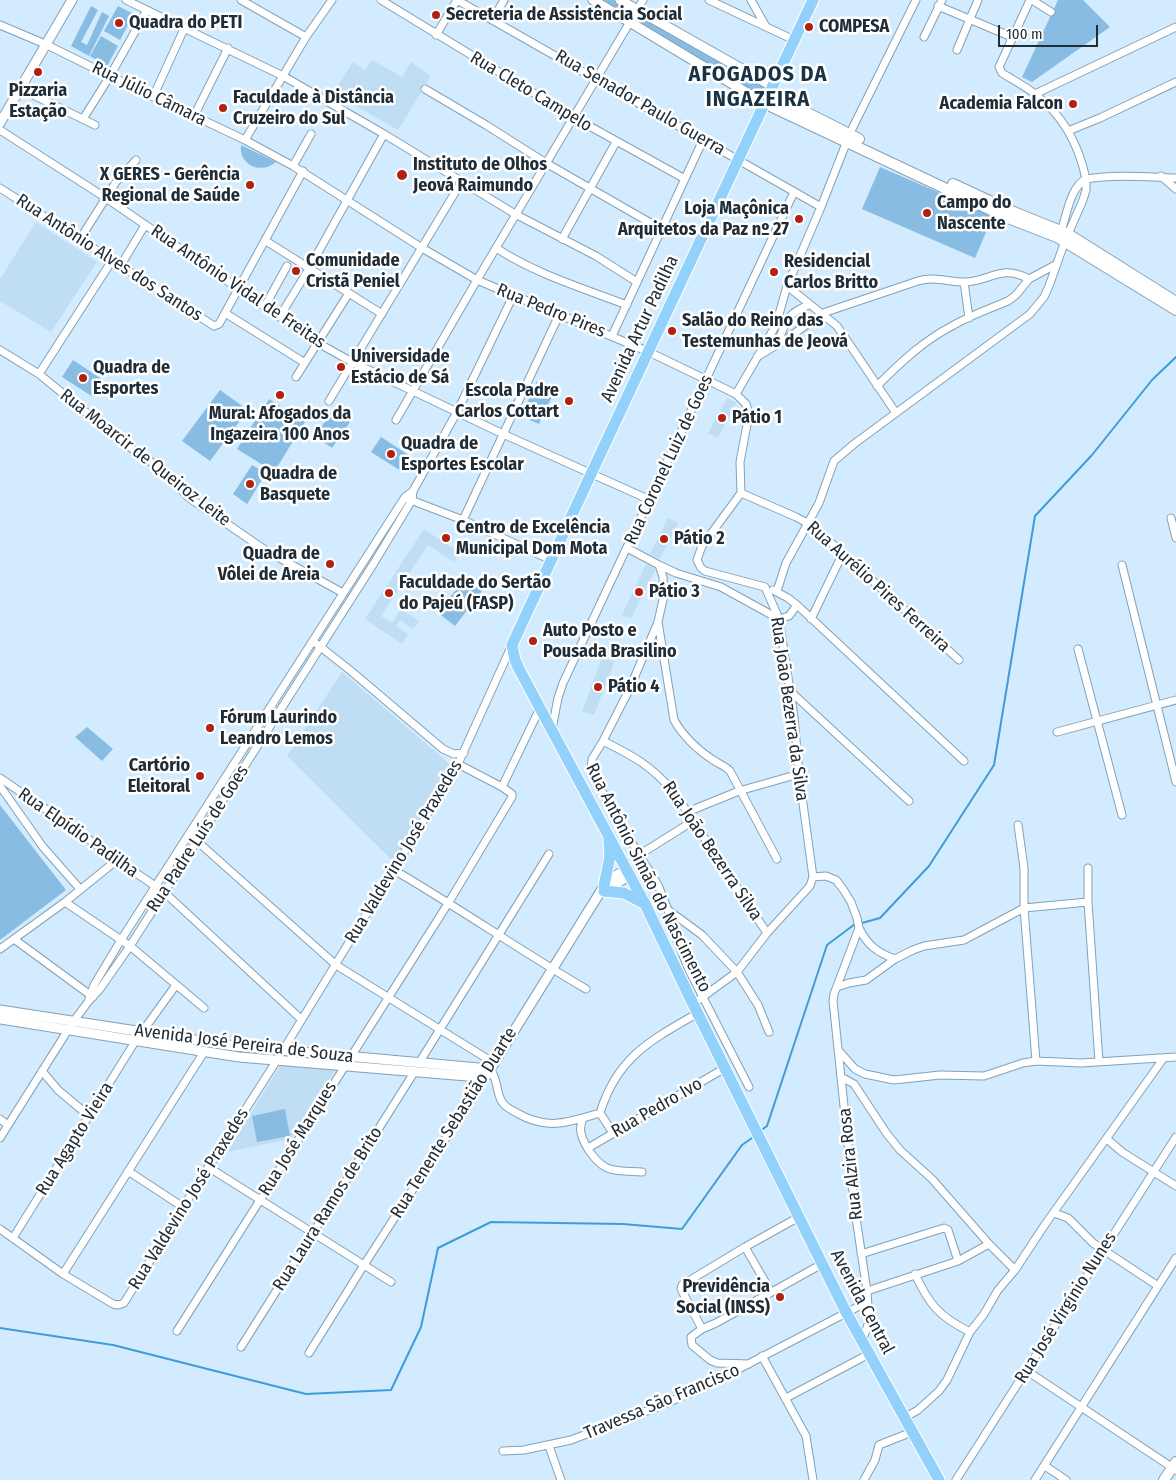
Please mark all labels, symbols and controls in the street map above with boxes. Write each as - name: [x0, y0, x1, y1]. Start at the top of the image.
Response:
- place label: Secreteria de Assistência Social: [446, 4, 682, 26]
- marker: Secreteria de Assistência Social: [430, 9, 442, 21]
- place label: Quadra do PETI: [129, 12, 242, 34]
- scale bar: [1001, 15, 1101, 47]
- place label: COMPESA: [819, 16, 889, 38]
- marker: Quadra do PETI: [113, 17, 125, 29]
- marker: COMPESA: [803, 21, 815, 33]
- text: 100 m: [1006, 25, 1043, 43]
- street label: Rua Senador Paulo Guerra: [551, 46, 729, 160]
- street label: Rua Cleto Campelo: [466, 47, 596, 137]
- street label: Rua Júlio Câmara: [88, 57, 210, 131]
- district label: AFOGADOS DA INGAZEIRA: [687, 62, 829, 114]
- marker: Pizzaria Estação: [32, 66, 44, 78]
- place label: Pizzaria Estação: [9, 80, 67, 122]
- place label: Faculdade à Distância Cruzeiro do Sul: [233, 87, 394, 130]
- place label: Academia Falcon: [940, 93, 1063, 115]
- marker: Academia Falcon: [1067, 98, 1079, 110]
- marker: Faculdade à Distância Cruzeiro do Sul: [217, 102, 229, 114]
- place label: Instituto de Olhos Jeová Raimundo: [413, 154, 547, 196]
- place label: X GERES - Gerência Regional de Saúde: [100, 164, 240, 206]
- marker: Instituto de Olhos Jeová Raimundo: [395, 168, 409, 182]
- marker: X GERES - Gerência Regional de Saúde: [244, 179, 256, 191]
- street label: Rua Antônio Alves dos Santos: [12, 190, 206, 326]
- place label: Campo do Nascente: [937, 192, 1011, 234]
- place label: Loja Maçônica Arquitetos da Paz nº 27: [618, 198, 789, 240]
- marker: Campo do Nascente: [921, 207, 933, 219]
- marker: Loja Maçônica Arquitetos da Paz nº 27: [793, 213, 805, 225]
- street label: Rua Antônio Vidal de Freitas: [146, 220, 330, 354]
- place label: Comunidade Cristã Peniel: [306, 250, 400, 292]
- place label: Residencial Carlos Britto: [784, 251, 878, 294]
- street label: Avenida Artur Padilha: [597, 252, 683, 406]
- marker: Comunidade Cristã Peniel: [290, 265, 302, 277]
- marker: Residencial Carlos Britto: [768, 266, 780, 278]
- street label: Rua Pedro Pires: [493, 279, 609, 343]
- place label: Salão do Reino das Testemunhas de Jeová: [682, 310, 848, 352]
- marker: Salão do Reino das Testemunhas de Jeová: [666, 325, 678, 337]
- place label: Universidade Estácio de Sá: [351, 346, 450, 388]
- place label: Quadra de Esportes: [93, 357, 170, 399]
- marker: Universidade Estácio de Sá: [335, 361, 347, 373]
- street label: Rua Coronel Luiz de Goes: [620, 371, 718, 549]
- marker: Quadra de Esportes: [77, 372, 89, 384]
- place label: Escola Padre Carlos Cottart: [455, 380, 559, 422]
- street label: Rua Moarcir de Queiroz Leite: [55, 385, 235, 531]
- marker: Mural: Afogados da Ingazeira 100 Anos: [274, 389, 286, 401]
- marker: Escola Padre Carlos Cottart: [563, 395, 575, 407]
- place label: Mural: Afogados da Ingazeira 100 Anos: [209, 403, 351, 446]
- place label: Pátio 1: [732, 407, 782, 429]
- marker: Pátio 1: [716, 412, 728, 424]
- place label: Quadra de Esportes Escolar: [401, 433, 524, 476]
- marker: Quadra de Esportes Escolar: [385, 448, 397, 460]
- place label: Quadra de Basquete: [260, 463, 337, 506]
- marker: Quadra de Basquete: [244, 478, 256, 490]
- place label: Centro de Excelência Municipal Dom Mota: [456, 517, 610, 560]
- street label: Rua Aurélio Pires Ferreira: [802, 517, 954, 657]
- place label: Pátio 2: [674, 528, 725, 550]
- marker: Centro de Excelência Municipal Dom Mota: [440, 532, 452, 544]
- marker: Pátio 2: [658, 533, 670, 545]
- place label: Quadra de Vôlei de Areia: [218, 543, 320, 586]
- marker: Quadra de Vôlei de Areia: [324, 558, 336, 570]
- place label: Faculdade do Sertão do Pajeú (FASP): [399, 572, 551, 614]
- place label: Pátio 3: [649, 581, 700, 603]
- marker: Pátio 3: [633, 586, 645, 598]
- marker: Faculdade do Sertão do Pajeú (FASP): [383, 587, 395, 599]
- street label: Rua João Bezerra da Silva: [765, 615, 813, 803]
- place label: Auto Posto e Pousada Brasilino: [543, 620, 677, 662]
- marker: Auto Posto e Pousada Brasilino: [527, 635, 539, 647]
- place label: Pátio 4: [608, 676, 659, 698]
- marker: Pátio 4: [592, 681, 604, 693]
- place label: Fórum Laurindo Leandro Lemos: [220, 707, 337, 750]
- marker: Fórum Laurindo Leandro Lemos: [204, 722, 216, 734]
- place label: Cartório Eleitoral: [128, 755, 190, 798]
- street label: Rua Valdevino José Praxedes: [341, 757, 467, 947]
- street label: Rua Antônio Simão do Nascimento: [581, 760, 715, 996]
- street label: Rua Padre Luís de Goes: [142, 761, 254, 917]
- marker: Cartório Eleitoral: [194, 770, 206, 782]
- street label: Rua João Bezerra Silva: [657, 777, 767, 925]
- street label: Rua Elpídio Padilha: [14, 783, 142, 883]
- street label: Avenida José Pereira de Souza: [133, 1020, 355, 1068]
- street label: Rua Tenente Sebastião Duarte: [386, 1024, 522, 1222]
- street label: Rua Pedro Ivo: [608, 1073, 706, 1143]
- street label: Rua Agapto Vieira: [32, 1078, 118, 1200]
- street label: Rua José Marques: [254, 1078, 342, 1200]
- street label: Rua Valdevino José Praxedes: [124, 1104, 254, 1294]
- street label: Rua Alzira Rosa: [834, 1107, 868, 1221]
- street label: Rua Laura Ramos de Brito: [269, 1123, 387, 1295]
- street label: Rua José Virgínio Nunes: [1011, 1228, 1121, 1388]
- street label: Avenida Central: [825, 1246, 899, 1358]
- place label: Previdência Social (INSS): [676, 1276, 770, 1318]
- marker: Previdência Social (INSS): [774, 1291, 786, 1303]
- street label: Travessa São Francisco: [581, 1360, 743, 1444]

